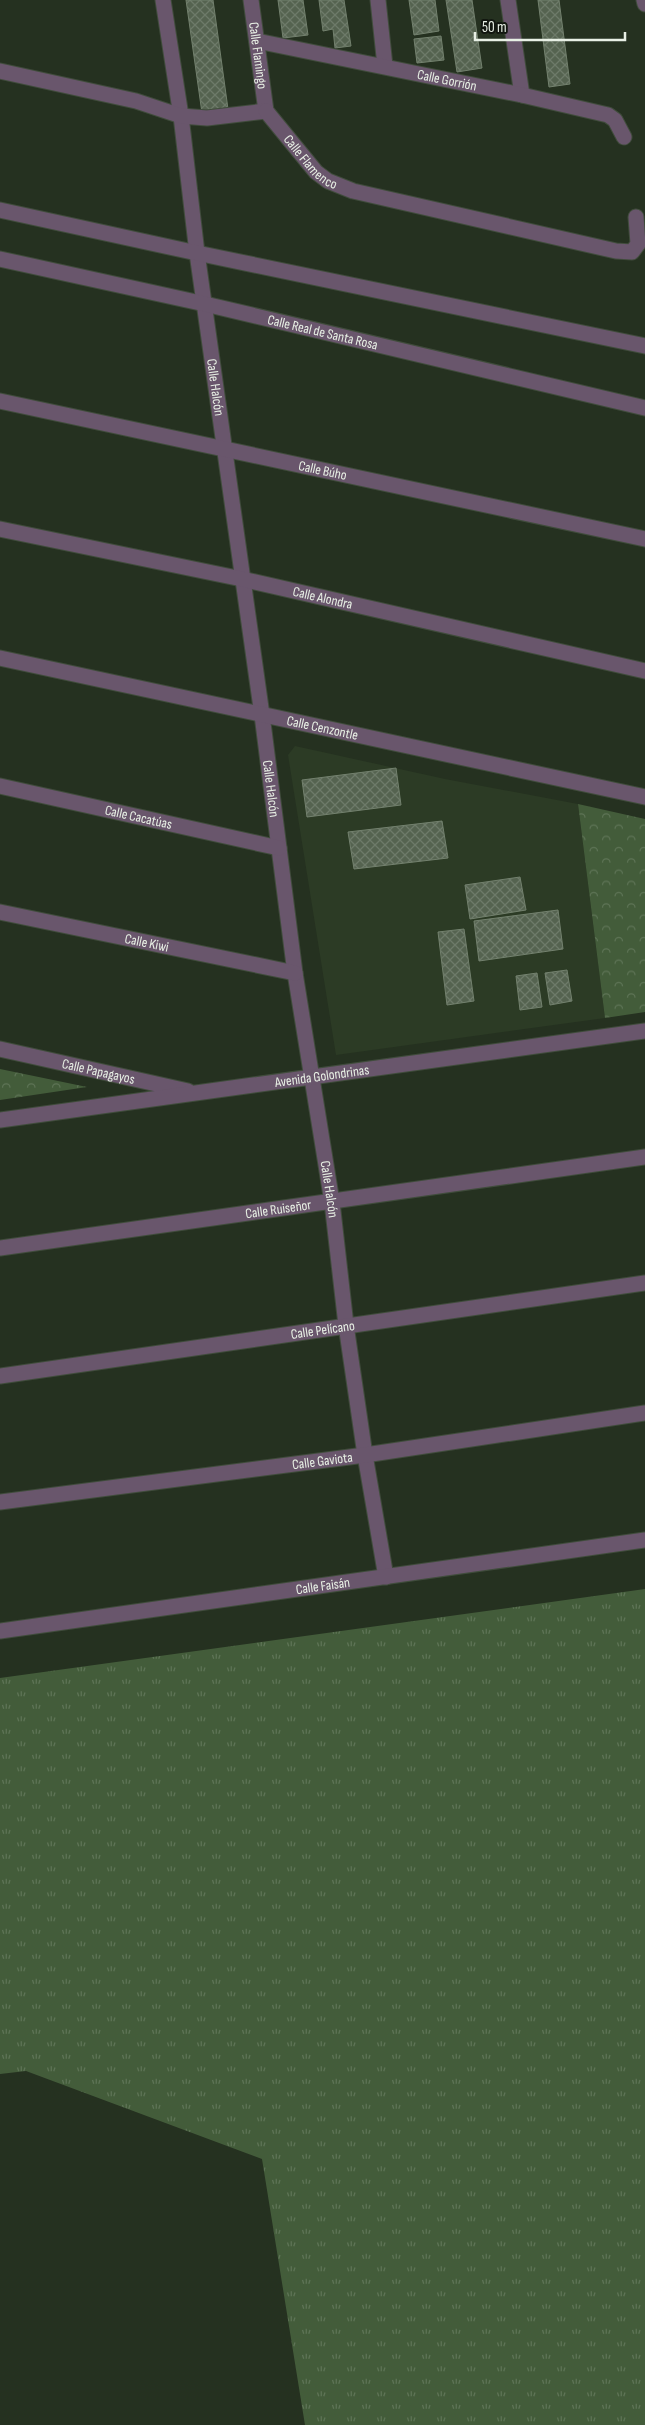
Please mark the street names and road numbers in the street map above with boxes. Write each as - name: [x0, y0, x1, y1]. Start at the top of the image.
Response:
- street label: Calle Flamingo: [246, 21, 271, 90]
- street label: Calle Gorrión: [416, 65, 478, 94]
- street label: Calle Flamenco: [280, 131, 340, 192]
- street label: Calle Real de Santa Rosa: [266, 311, 380, 353]
- street label: Calle Halcón: [203, 358, 228, 417]
- street label: Calle Búho: [297, 457, 349, 484]
- street label: Calle Alondra: [291, 582, 354, 612]
- street label: Calle Cenzontle: [285, 712, 360, 743]
- street label: Calle Halcón: [259, 759, 283, 818]
- street label: Calle Cacatúas: [103, 801, 174, 833]
- street label: Calle Kiwi: [123, 930, 170, 955]
- street label: Calle Papagayos: [61, 1055, 137, 1087]
- street label: Avenida Golondrinas: [273, 1061, 370, 1091]
- street label: Calle Halcón: [317, 1159, 342, 1219]
- street label: Calle Ruiseñor: [244, 1196, 312, 1222]
- street label: Calle Pelícano: [290, 1316, 356, 1342]
- street label: Calle Gaviota: [291, 1448, 354, 1473]
- street label: Calle Faisán: [295, 1573, 351, 1598]

